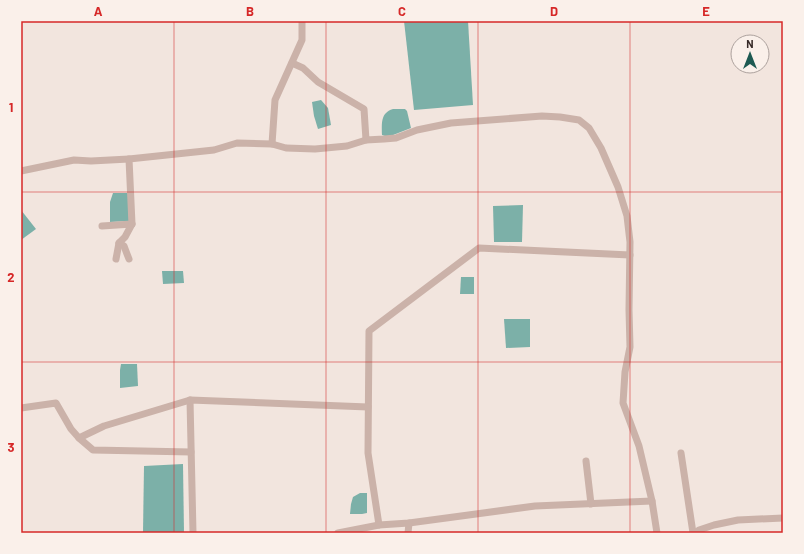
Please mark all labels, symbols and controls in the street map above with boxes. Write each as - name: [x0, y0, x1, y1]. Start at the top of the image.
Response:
- text: A: [94, 3, 103, 19]
- text: B: [246, 3, 254, 19]
- text: C: [398, 3, 406, 19]
- text: D: [550, 3, 558, 19]
- text: E: [702, 3, 710, 19]
- north arrow: [730, 34, 770, 74]
- text: N: [746, 37, 754, 50]
- text: 1: [9, 99, 13, 115]
- text: 2: [7, 269, 15, 285]
- text: 3: [7, 439, 15, 455]

